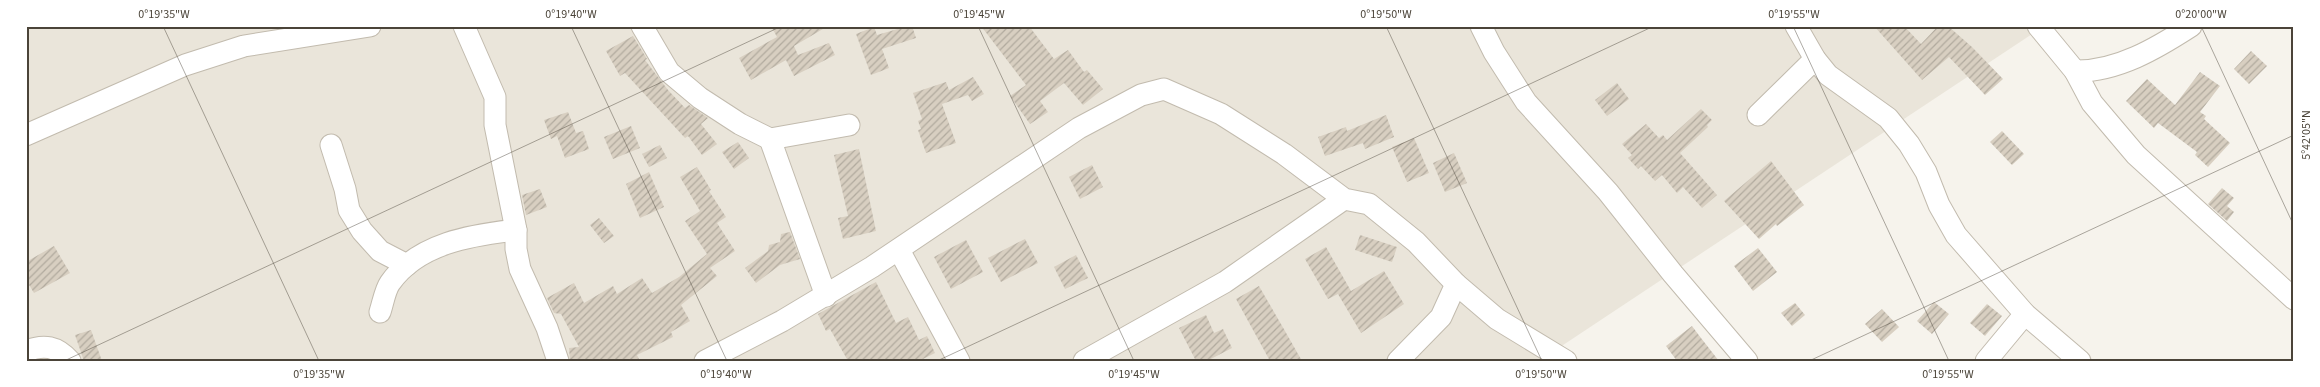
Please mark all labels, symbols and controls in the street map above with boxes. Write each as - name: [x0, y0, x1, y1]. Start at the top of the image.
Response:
- text: 0°19'35"W: [138, 6, 190, 23]
- text: 0°19'40"W: [545, 6, 597, 23]
- text: 0°19'45"W: [953, 6, 1005, 23]
- text: 0°19'50"W: [1360, 6, 1412, 23]
- text: 0°19'55"W: [1768, 6, 1820, 23]
- text: 0°20'00"W: [2175, 6, 2227, 23]
- text: 5°42'05"N: [2298, 110, 2315, 160]
- text: 0°19'35"W: [293, 366, 345, 383]
- text: 0°19'40"W: [700, 366, 752, 383]
- text: 0°19'45"W: [1108, 366, 1160, 383]
- text: 0°19'50"W: [1515, 366, 1567, 383]
- text: 0°19'55"W: [1922, 366, 1974, 383]

